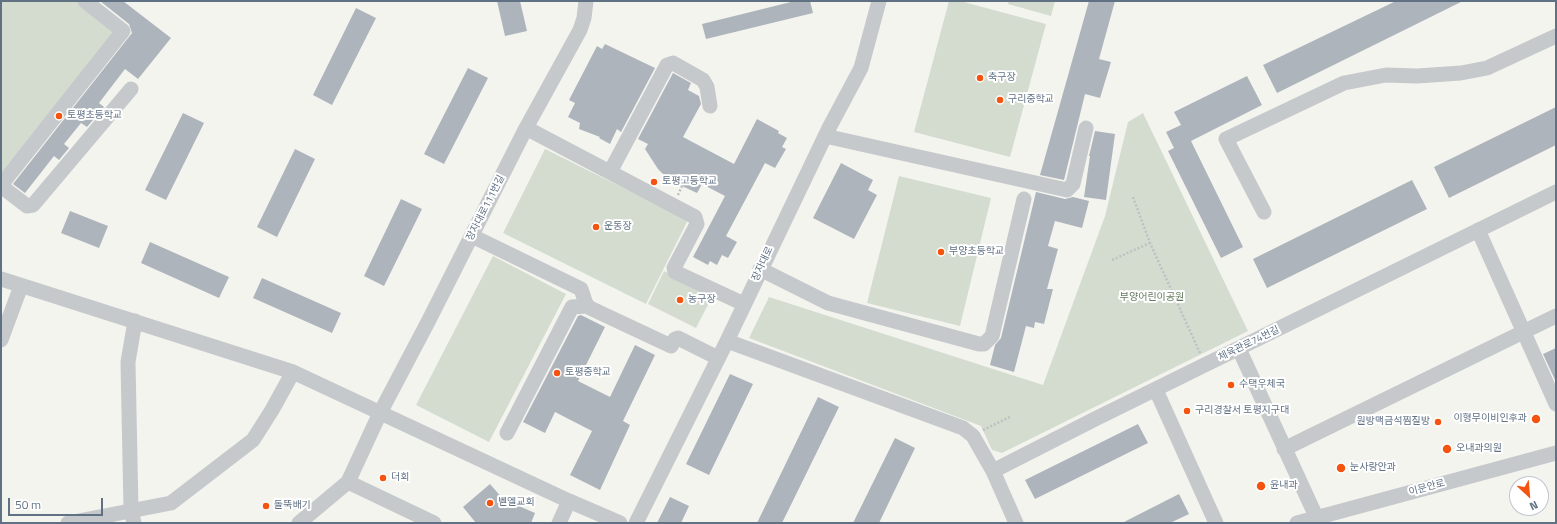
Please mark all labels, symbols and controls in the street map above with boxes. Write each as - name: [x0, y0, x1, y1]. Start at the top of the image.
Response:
- place label: 축구장: [988, 72, 1016, 84]
- marker: 축구장: [975, 73, 985, 83]
- place label: 구리중학교: [1008, 94, 1054, 106]
- marker: 구리중학교: [995, 95, 1005, 105]
- place label: 토평초등학교: [67, 110, 122, 122]
- marker: 토평초등학교: [54, 111, 64, 121]
- street label: 장자대로111번길: [464, 173, 508, 243]
- place label: 토평고등학교: [662, 176, 717, 188]
- marker: 토평고등학교: [649, 177, 659, 187]
- place label: 운동장: [604, 221, 632, 233]
- marker: 운동장: [591, 222, 601, 232]
- street label: 장자대로: [750, 245, 776, 283]
- place label: 부양초등학교: [949, 246, 1004, 258]
- marker: 부양초등학교: [936, 247, 946, 257]
- park label: 부양어린이공원: [1120, 292, 1184, 304]
- place label: 농구장: [688, 294, 716, 306]
- marker: 농구장: [675, 295, 685, 305]
- street label: 체육관로74번길: [1217, 324, 1281, 364]
- place label: 토평중학교: [565, 367, 611, 379]
- marker: 토평중학교: [552, 368, 562, 378]
- place label: 수택우체국: [1239, 379, 1285, 391]
- marker: 수택우체국: [1226, 380, 1236, 390]
- place label: 구리경찰서 토평지구대: [1195, 405, 1289, 417]
- marker: 구리경찰서 토평지구대: [1182, 406, 1192, 416]
- place label: 이형무이비인후과: [1453, 413, 1527, 425]
- marker: 이형무이비인후과: [1530, 413, 1542, 425]
- place label: 원방맥금석찜질방: [1356, 416, 1430, 428]
- marker: 원방맥금석찜질방: [1433, 417, 1443, 427]
- marker: 오내과의원: [1441, 443, 1453, 455]
- place label: 오내과의원: [1456, 443, 1502, 455]
- marker: 눈사랑안과: [1335, 462, 1347, 474]
- place label: 눈사랑안과: [1350, 462, 1396, 474]
- place label: 더회: [391, 472, 409, 484]
- marker: 더회: [378, 473, 388, 483]
- north arrow: [1509, 476, 1549, 516]
- street label: 이문안로: [1408, 477, 1446, 499]
- marker: 윤내과: [1255, 480, 1267, 492]
- place label: 윤내과: [1270, 480, 1298, 492]
- scale bar: [10, 490, 105, 516]
- text: 50 m: [15, 495, 41, 514]
- place label: 벧엘교회: [498, 497, 535, 509]
- text: N: [1527, 497, 1541, 515]
- marker: 벧엘교회: [485, 498, 495, 508]
- place label: 돌뚝배기: [274, 500, 311, 512]
- marker: 돌뚝배기: [261, 501, 271, 511]

